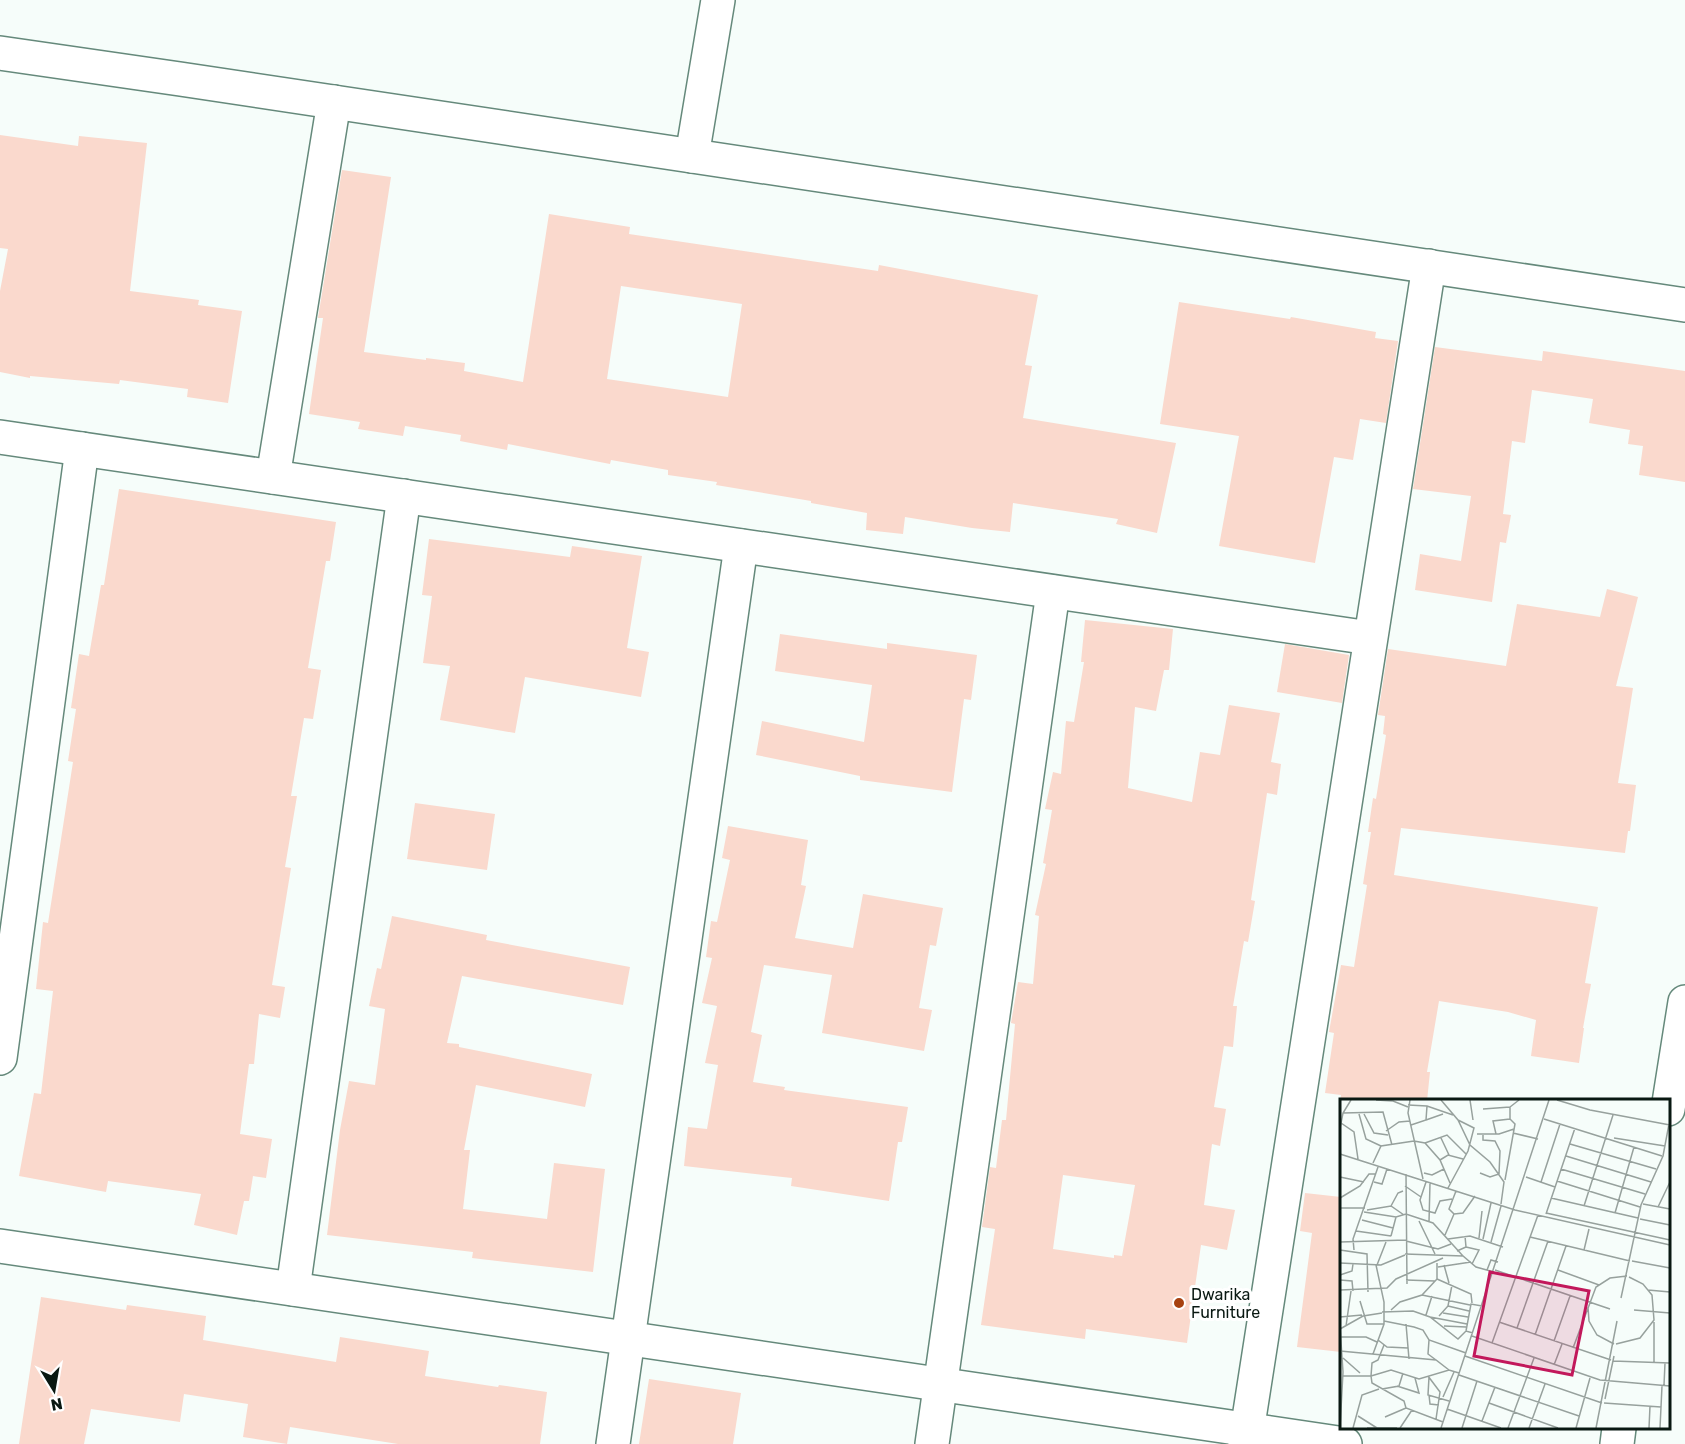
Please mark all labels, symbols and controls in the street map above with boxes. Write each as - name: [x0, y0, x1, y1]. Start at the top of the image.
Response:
- inset map: [1340, 1099, 1670, 1429]
- place label: Dwarika Furniture: [1191, 1285, 1260, 1322]
- marker: Dwarika Furniture: [1172, 1296, 1186, 1310]
- north arrow: [24, 1360, 84, 1420]
- text: N: [49, 1394, 64, 1415]

